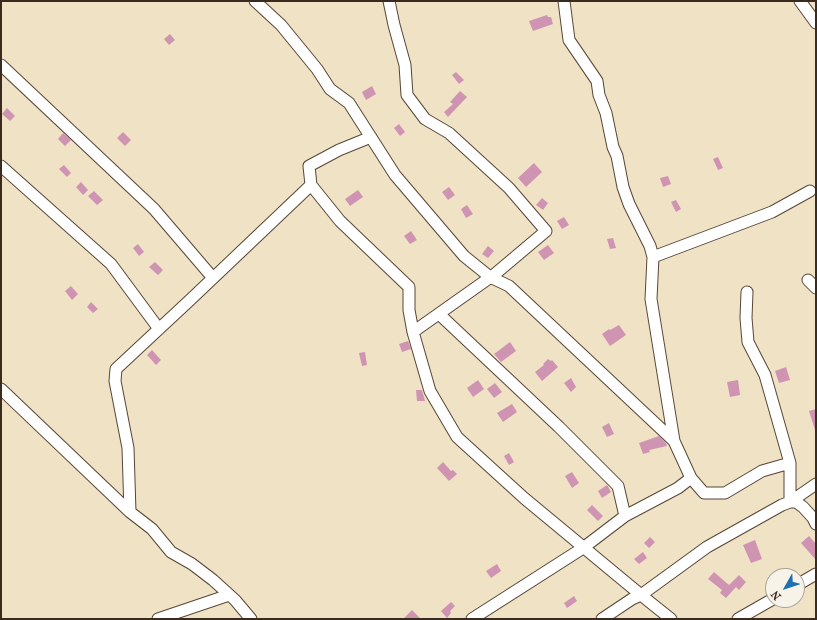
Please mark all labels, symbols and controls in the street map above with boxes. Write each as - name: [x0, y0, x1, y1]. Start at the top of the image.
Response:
- north arrow: [765, 568, 805, 608]
- text: N: [768, 588, 784, 603]

